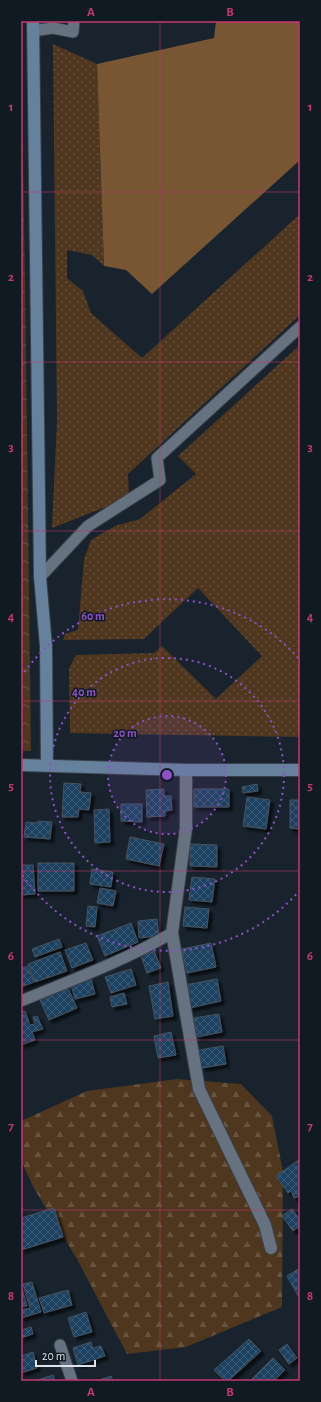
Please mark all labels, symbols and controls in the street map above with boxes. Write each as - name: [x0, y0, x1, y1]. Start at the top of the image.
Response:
- text: A: [87, 6, 95, 19]
- text: B: [226, 6, 234, 19]
- text: 1: [9, 101, 13, 114]
- text: 1: [308, 101, 312, 114]
- text: 2: [8, 271, 14, 284]
- text: 2: [307, 271, 313, 284]
- text: 3: [8, 441, 14, 454]
- text: 3: [307, 441, 313, 454]
- text: 60 m: [81, 610, 105, 622]
- text: 4: [8, 611, 15, 624]
- text: 4: [307, 611, 314, 624]
- text: 40 m: [72, 686, 96, 698]
- text: 20 m: [113, 727, 137, 739]
- centre of rings: [160, 768, 174, 782]
- text: 5: [8, 780, 14, 793]
- text: 5: [307, 780, 313, 793]
- text: 6: [8, 950, 14, 963]
- text: 6: [307, 950, 313, 963]
- text: 7: [8, 1120, 14, 1133]
- text: 7: [307, 1120, 313, 1133]
- text: 8: [8, 1290, 14, 1303]
- text: 8: [307, 1290, 313, 1303]
- scale bar: [36, 1342, 95, 1368]
- text: 20 m: [42, 1350, 65, 1362]
- text: A: [87, 1386, 95, 1399]
- text: B: [226, 1386, 234, 1399]

